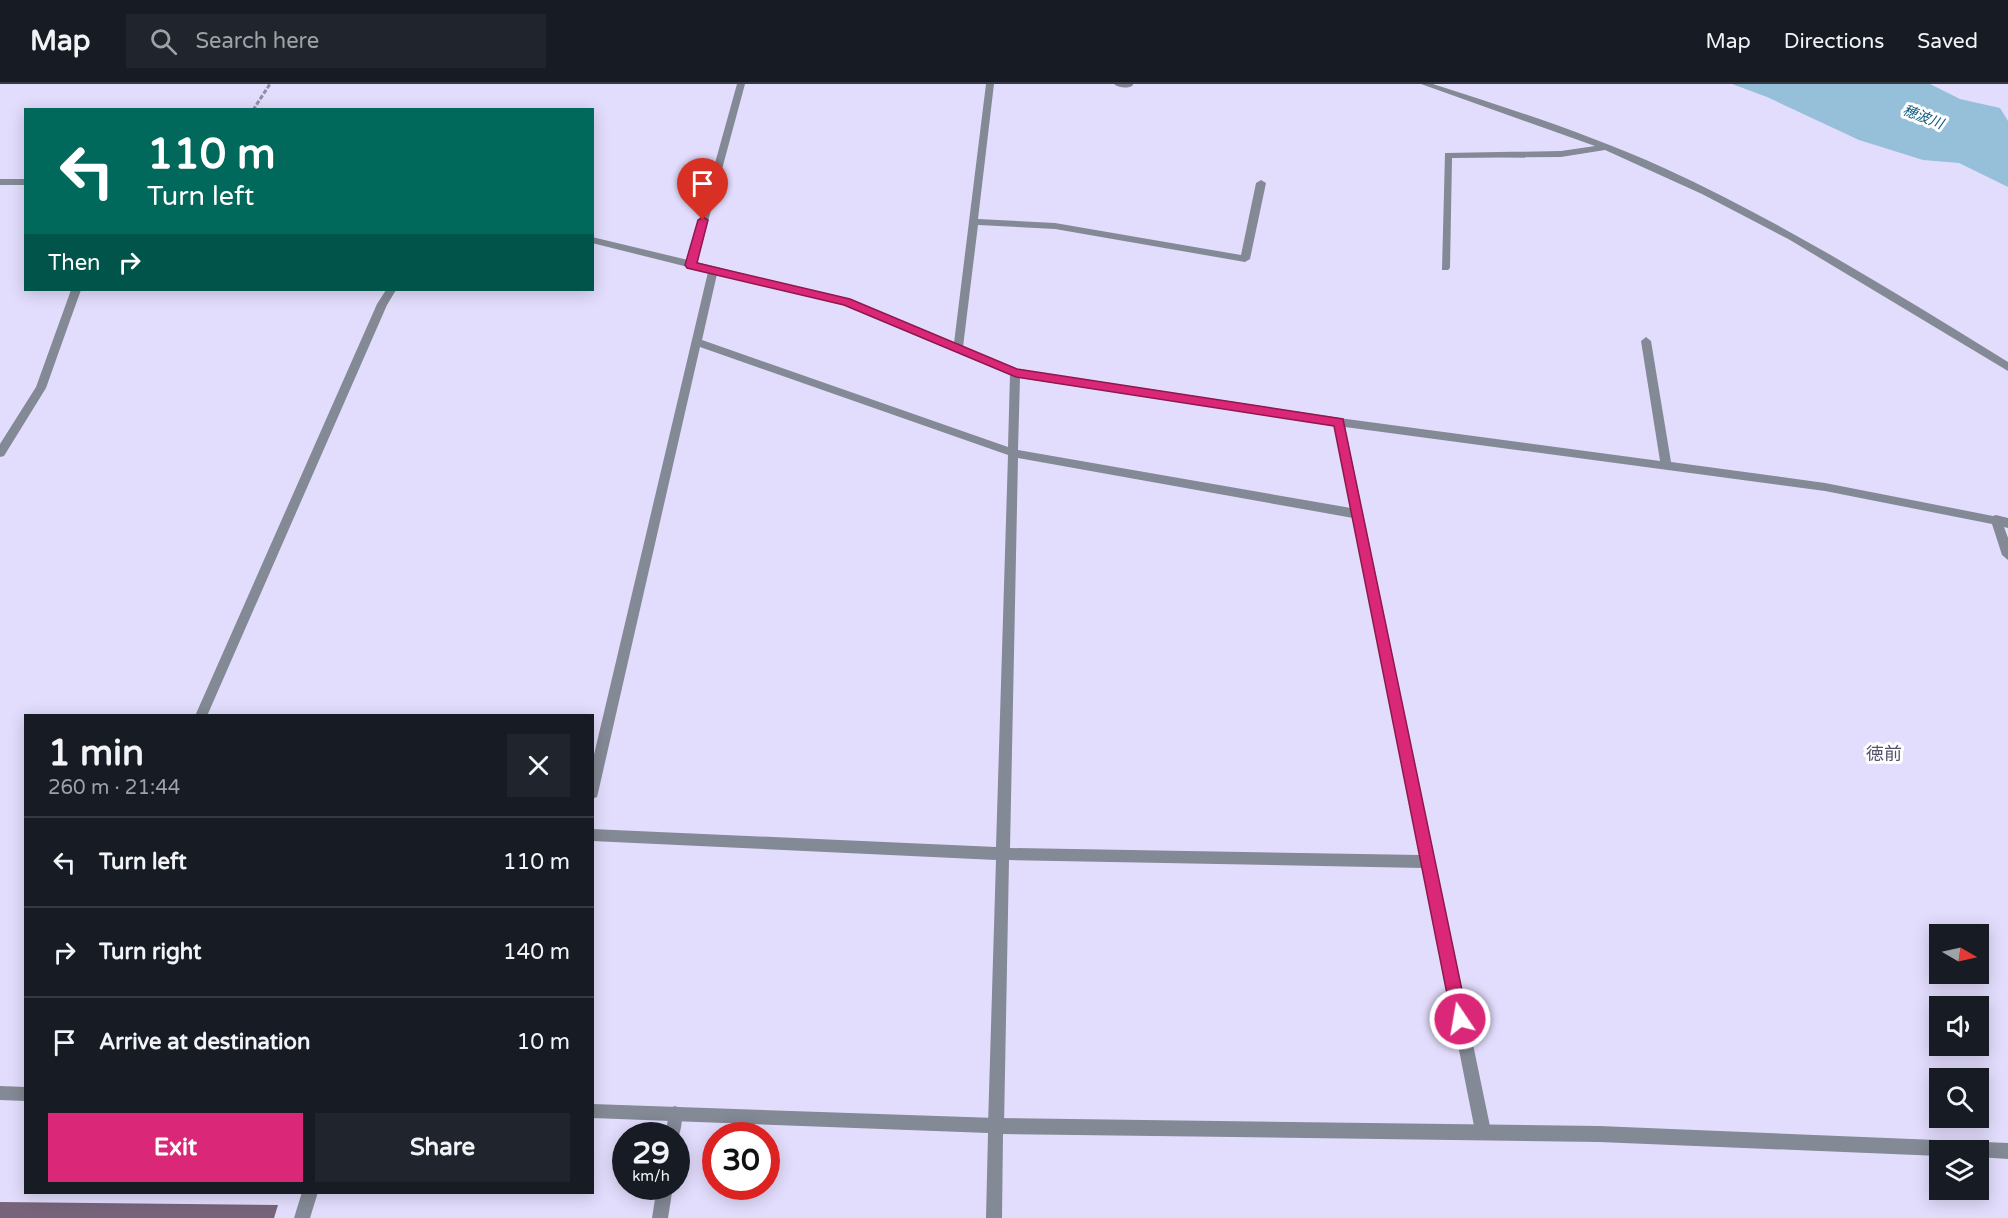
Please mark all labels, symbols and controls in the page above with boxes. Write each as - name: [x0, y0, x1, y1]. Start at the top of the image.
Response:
- search box: [126, 14, 546, 68]
- text: Map: [30, 24, 90, 58]
- icon: search: [147, 25, 180, 58]
- text: Search here: [195, 28, 319, 54]
- text: Map: [1705, 29, 1751, 54]
- text: Directions: [1784, 29, 1884, 54]
- text: Saved: [1917, 29, 1978, 54]
- water label: 穂波川: [1900, 102, 1948, 133]
- text: 110 m: [147, 129, 276, 180]
- icon: left: [48, 132, 126, 210]
- pin: [677, 158, 728, 220]
- icon: arrive: [686, 167, 719, 200]
- text: Turn left: [147, 180, 254, 213]
- icon: right: [113, 246, 146, 279]
- text: Then: [48, 250, 101, 276]
- text: 1 min: [48, 732, 144, 775]
- button: close: [507, 734, 570, 797]
- district label: 徳前: [1866, 743, 1902, 765]
- text: 260 m · 21:44: [48, 776, 180, 800]
- icon: left: [48, 846, 81, 879]
- text: Turn left: [99, 849, 187, 875]
- text: 110 m: [503, 849, 570, 875]
- north arrow: [1929, 924, 1989, 984]
- map controls: [1929, 924, 1989, 1200]
- icon: right: [48, 936, 81, 969]
- text: Turn right: [99, 939, 201, 965]
- text: 140 m: [503, 939, 570, 965]
- position arrow: [1428, 987, 1492, 1051]
- button: sound: [1929, 996, 1989, 1056]
- icon: arrive: [48, 1026, 81, 1059]
- text: Arrive at destination: [99, 1029, 310, 1055]
- text: 10 m: [516, 1029, 570, 1055]
- button: search: [1929, 1068, 1989, 1128]
- button: Exit: [48, 1113, 303, 1182]
- button: Share: [315, 1113, 570, 1182]
- speed limit sign: 30: [702, 1122, 780, 1200]
- text: 29: [632, 1135, 670, 1172]
- button: layers: [1929, 1140, 1989, 1200]
- text: km/h: [632, 1167, 670, 1185]

